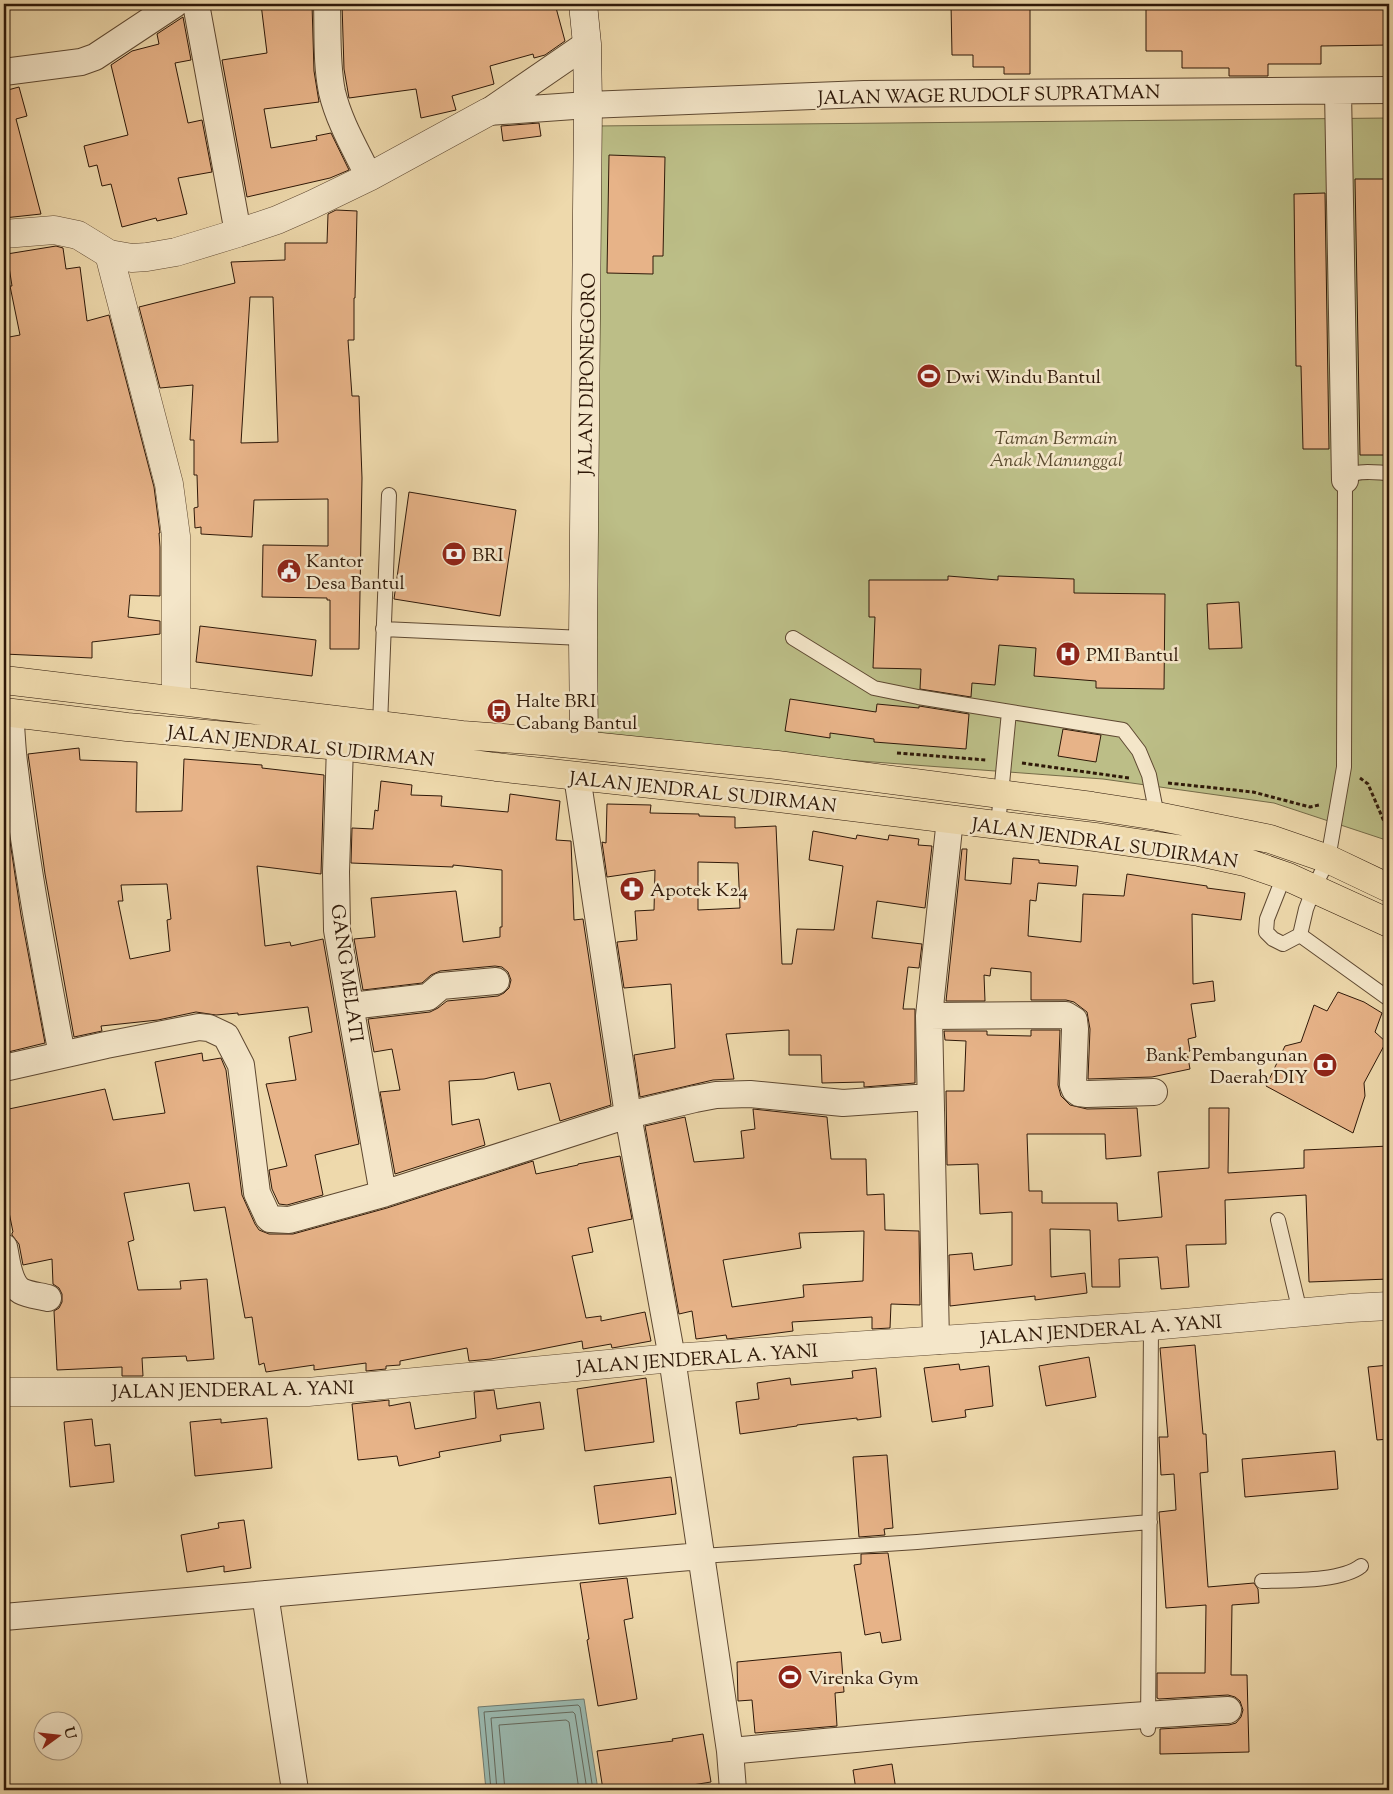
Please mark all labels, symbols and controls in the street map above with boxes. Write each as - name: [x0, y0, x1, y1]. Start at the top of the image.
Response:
- street label: JALAN WAGE RUDOLF SUPRATMAN: [817, 80, 1161, 113]
- street label: JALAN DIPONEGORO: [573, 273, 604, 477]
- sports icon: Dwi Windu Bantul: [916, 363, 942, 389]
- place label: Dwi Windu Bantul: [946, 365, 1101, 392]
- park label: Taman Bermain Anak Manunggal: [989, 426, 1123, 475]
- bank icon: BRI: [441, 541, 467, 567]
- place label: BRI: [472, 543, 504, 570]
- place label: Kantor Desa Bantul: [306, 549, 405, 598]
- public building icon: Kantor Desa Bantul: [276, 558, 302, 584]
- hospital icon: PMI Bantul: [1055, 641, 1081, 667]
- place label: PMI Bantul: [1086, 643, 1179, 670]
- place label: Halte BRI Cabang Bantul: [516, 689, 638, 738]
- bus stop icon: Halte BRI Cabang Bantul: [486, 698, 512, 724]
- street label: JALAN JENDRAL SUDIRMAN: [165, 720, 436, 775]
- street label: JALAN JENDRAL SUDIRMAN: [567, 766, 838, 821]
- street label: JALAN JENDRAL SUDIRMAN: [969, 812, 1240, 877]
- pharmacy icon: Apotek K24: [619, 876, 645, 902]
- place label: Apotek K24: [650, 878, 748, 905]
- street label: GANG MELATI: [322, 902, 369, 1044]
- place label: Bank Pembangunan Daerah DIY: [1146, 1043, 1308, 1092]
- bank icon: Bank Pembangunan Daerah DIY: [1312, 1052, 1338, 1078]
- street label: JALAN JENDERAL A. YANI: [978, 1310, 1223, 1353]
- street label: JALAN JENDERAL A. YANI: [574, 1339, 819, 1382]
- street label: JALAN JENDERAL A. YANI: [111, 1376, 354, 1407]
- sports icon: Virenka Gym: [777, 1664, 803, 1690]
- place label: Virenka Gym: [808, 1666, 919, 1693]
- north arrow: [32, 1712, 82, 1762]
- text: U: [57, 1725, 80, 1742]

